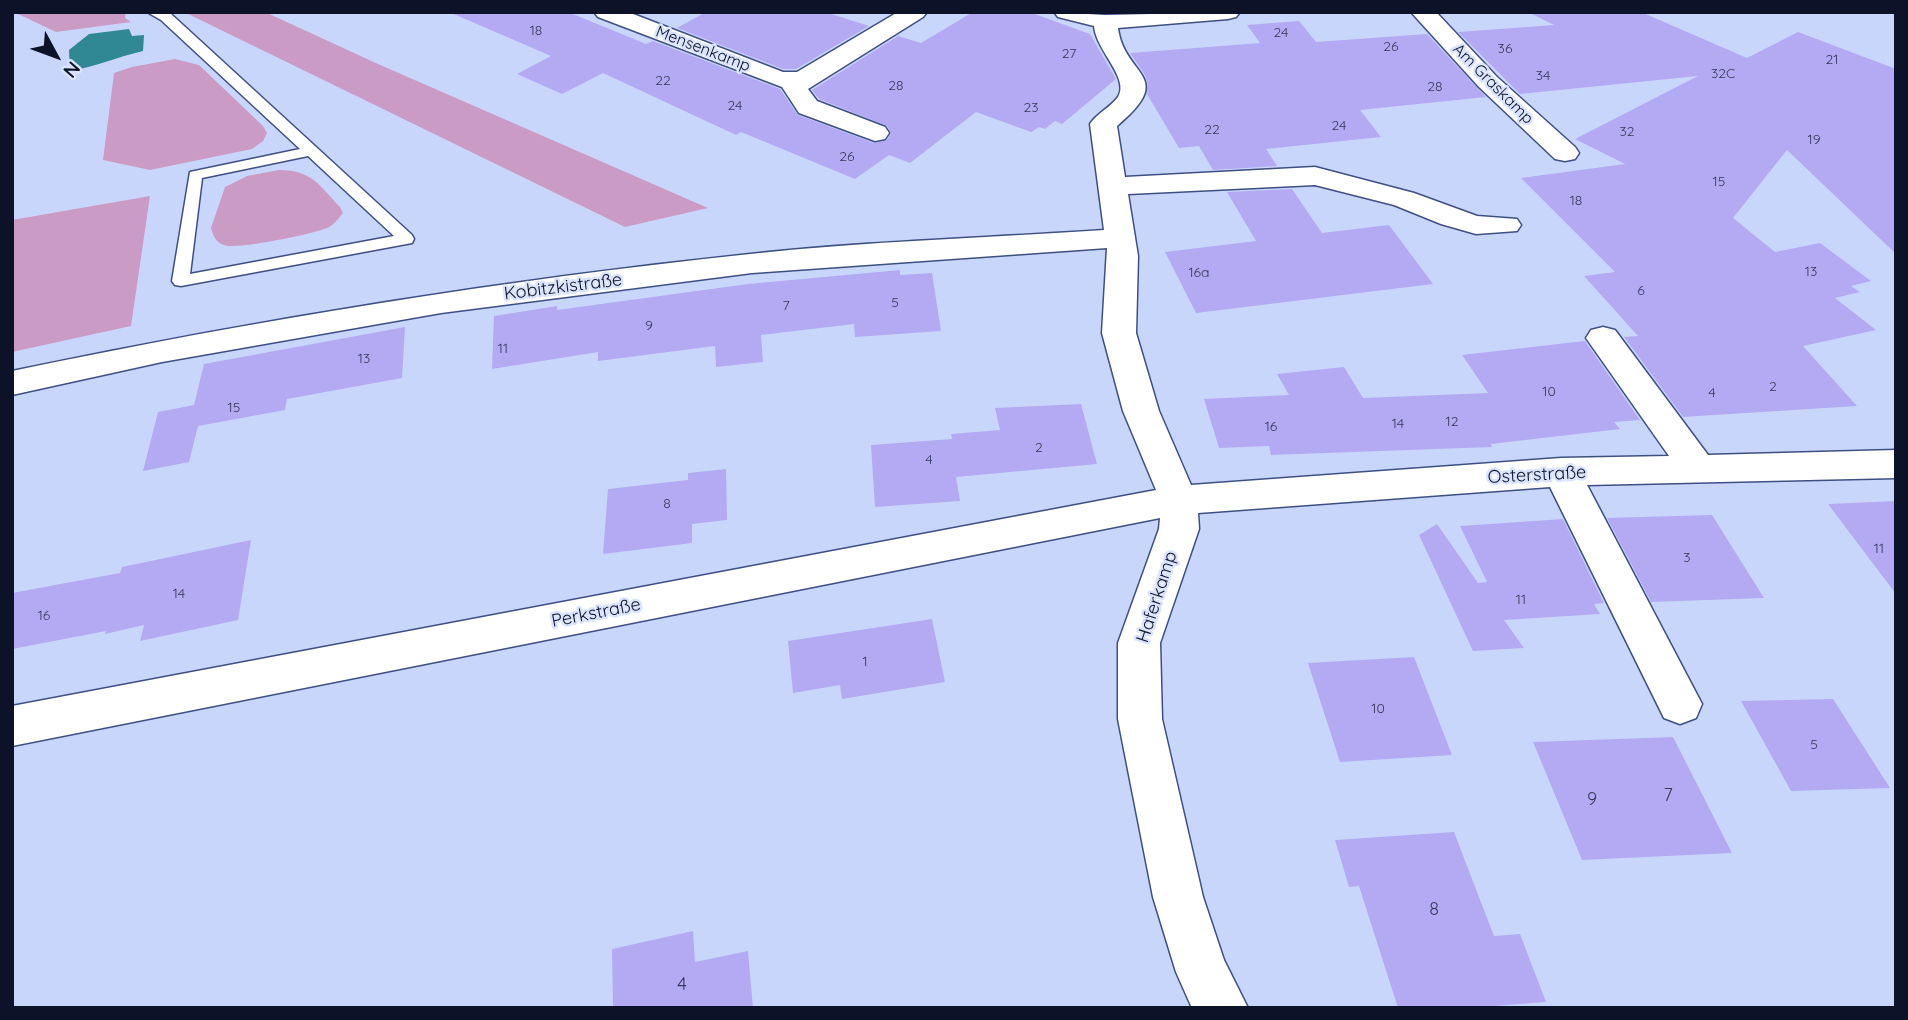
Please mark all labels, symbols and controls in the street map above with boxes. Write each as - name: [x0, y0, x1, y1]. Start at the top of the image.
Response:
- north arrow: [21, 21, 91, 91]
- street label: Mensenkamp: [653, 22, 753, 76]
- house number: 18: [530, 23, 542, 39]
- house number: 24: [1274, 25, 1288, 41]
- house number: 26: [1383, 39, 1399, 55]
- street label: Am Graskamp: [1449, 40, 1537, 128]
- house number: 36: [1498, 41, 1512, 57]
- house number: 27: [1062, 46, 1076, 62]
- house number: 21: [1826, 52, 1838, 68]
- text: N: [58, 57, 85, 83]
- house number: 32C: [1711, 66, 1735, 82]
- house number: 34: [1536, 68, 1550, 84]
- house number: 22: [655, 73, 671, 89]
- house number: 28: [888, 78, 904, 94]
- house number: 28: [1427, 79, 1443, 95]
- house number: 24: [728, 98, 742, 114]
- house number: 23: [1023, 100, 1039, 116]
- house number: 24: [1332, 118, 1346, 134]
- house number: 22: [1204, 122, 1220, 138]
- house number: 32: [1619, 124, 1635, 140]
- house number: 19: [1808, 132, 1820, 148]
- house number: 26: [839, 149, 855, 165]
- house number: 15: [1713, 174, 1725, 190]
- house number: 18: [1570, 193, 1582, 209]
- house number: 13: [1805, 264, 1817, 280]
- house number: 16a: [1188, 265, 1210, 281]
- street label: Kobitzkistraße: [503, 269, 623, 305]
- house number: 6: [1637, 283, 1645, 299]
- house number: 5: [891, 295, 899, 311]
- house number: 7: [782, 298, 790, 314]
- house number: 9: [645, 318, 653, 334]
- house number: 11: [498, 341, 508, 357]
- house number: 13: [358, 351, 370, 367]
- house number: 2: [1769, 379, 1777, 395]
- house number: 10: [1542, 384, 1556, 400]
- house number: 4: [1708, 385, 1716, 401]
- house number: 15: [228, 400, 240, 416]
- house number: 12: [1446, 414, 1458, 430]
- house number: 14: [1392, 416, 1404, 432]
- house number: 16: [1265, 419, 1277, 435]
- house number: 2: [1035, 440, 1043, 456]
- house number: 4: [925, 452, 933, 468]
- street label: Osterstraße: [1487, 462, 1587, 488]
- house number: 8: [663, 496, 671, 512]
- house number: 11: [1874, 541, 1884, 557]
- street label: Haferkamp: [1132, 549, 1182, 645]
- house number: 3: [1683, 550, 1691, 566]
- house number: 14: [173, 586, 185, 602]
- house number: 11: [1516, 592, 1526, 608]
- street label: Perkstraße: [550, 594, 642, 632]
- house number: 16: [38, 608, 50, 624]
- house number: 1: [862, 654, 868, 670]
- house number: 10: [1371, 701, 1385, 717]
- house number: 5: [1810, 737, 1818, 753]
- house number: 7: [1663, 785, 1673, 807]
- house number: 9: [1587, 789, 1597, 811]
- house number: 8: [1429, 899, 1439, 921]
- house number: 4: [677, 974, 687, 996]

